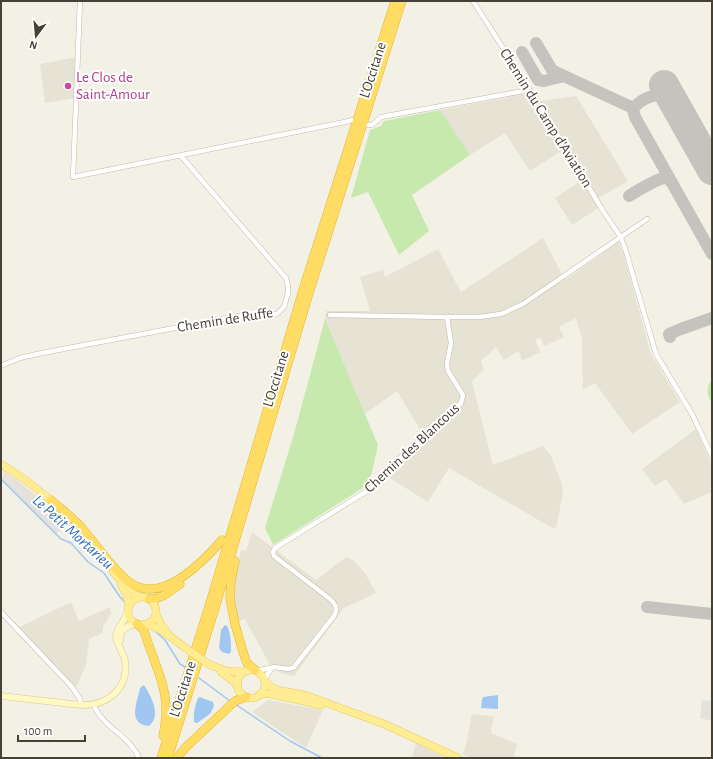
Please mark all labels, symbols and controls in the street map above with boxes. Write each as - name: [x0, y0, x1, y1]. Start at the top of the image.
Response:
- north arrow: [16, 16, 56, 56]
- text: N: [28, 39, 39, 51]
- street label: L'Occitane: [357, 40, 389, 100]
- street label: Chemin du Camp d'Aviation: [497, 46, 595, 190]
- place label: Le Clos de Saint-Amour: [76, 70, 150, 102]
- marker: Le Clos de Saint-Amour: [63, 81, 73, 91]
- street label: Chemin de Ruffe: [176, 305, 274, 335]
- street label: L'Occitane: [260, 349, 292, 409]
- street label: Chemin des Blancous: [362, 400, 462, 496]
- water label: Le Petit Mortarieu: [30, 492, 116, 572]
- street label: L'Occitane: [167, 659, 199, 719]
- scale bar: [18, 717, 85, 743]
- text: 100 m: [24, 725, 52, 737]

